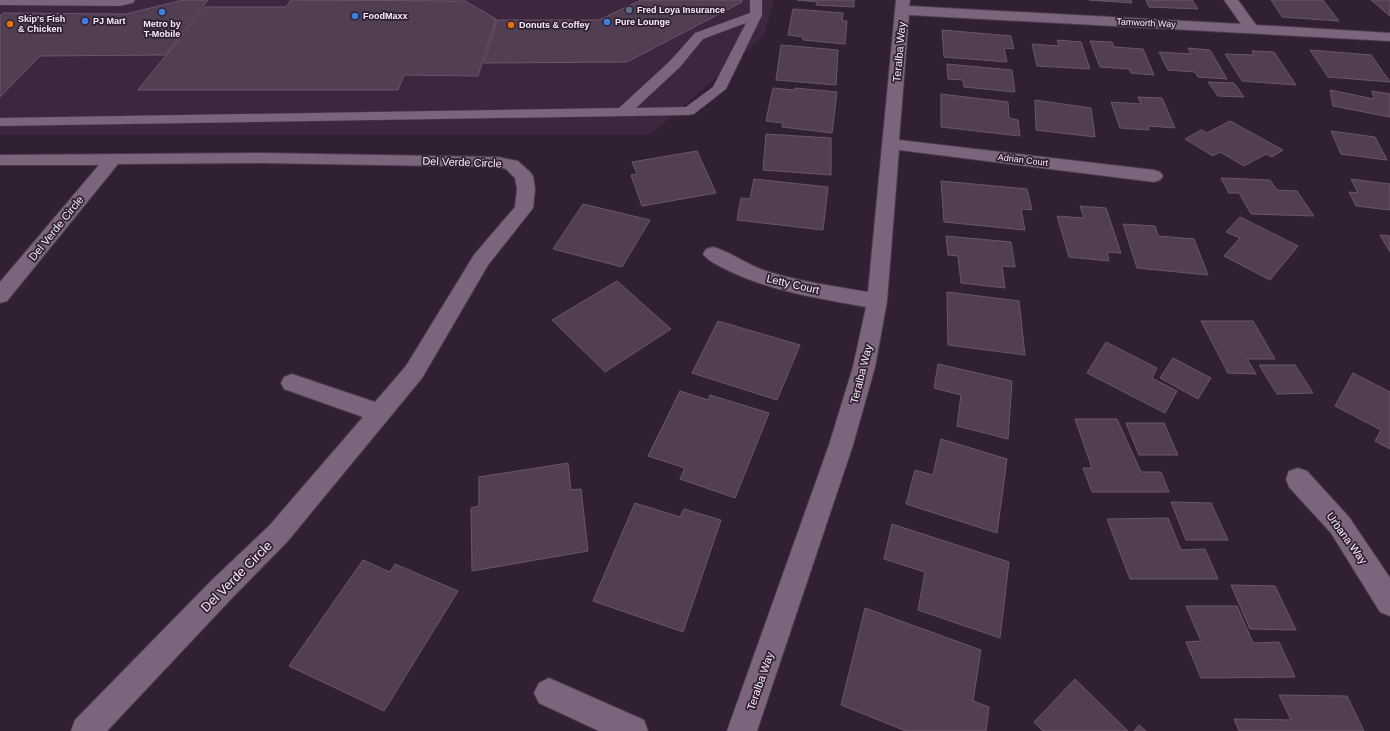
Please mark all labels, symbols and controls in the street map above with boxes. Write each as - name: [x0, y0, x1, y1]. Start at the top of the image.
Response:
- marker: Fred Loya Insurance: [624, 5, 634, 15]
- place label: Fred Loya Insurance: [637, 5, 725, 15]
- marker: Metro by T-Mobile: [157, 7, 167, 17]
- marker: FoodMaxx: [350, 11, 360, 21]
- place label: FoodMaxx: [363, 11, 408, 21]
- place label: Skip's Fish & Chicken: [18, 14, 65, 34]
- marker: PJ Mart: [80, 16, 90, 26]
- place label: PJ Mart: [93, 16, 126, 26]
- street label: Tamworth Way: [1116, 16, 1176, 30]
- marker: Pure Lounge: [602, 17, 612, 27]
- place label: Pure Lounge: [615, 17, 670, 27]
- marker: Skip's Fish & Chicken: [5, 19, 15, 29]
- place label: Metro by T-Mobile: [143, 19, 181, 39]
- marker: Donuts & Coffey: [506, 20, 516, 30]
- place label: Donuts & Coffey: [519, 20, 590, 30]
- street label: Teralba Way: [890, 21, 908, 83]
- street label: Adrian Court: [997, 152, 1049, 168]
- street label: Del Verde Circle: [422, 155, 502, 169]
- street label: Del Verde Circle: [26, 193, 86, 263]
- street label: Letty Court: [765, 272, 821, 296]
- street label: Teralba Way: [848, 343, 874, 405]
- street label: Urbana Way: [1324, 510, 1370, 566]
- street label: Del Verde Circle: [198, 538, 275, 615]
- street label: Teralba Way: [744, 650, 776, 712]

